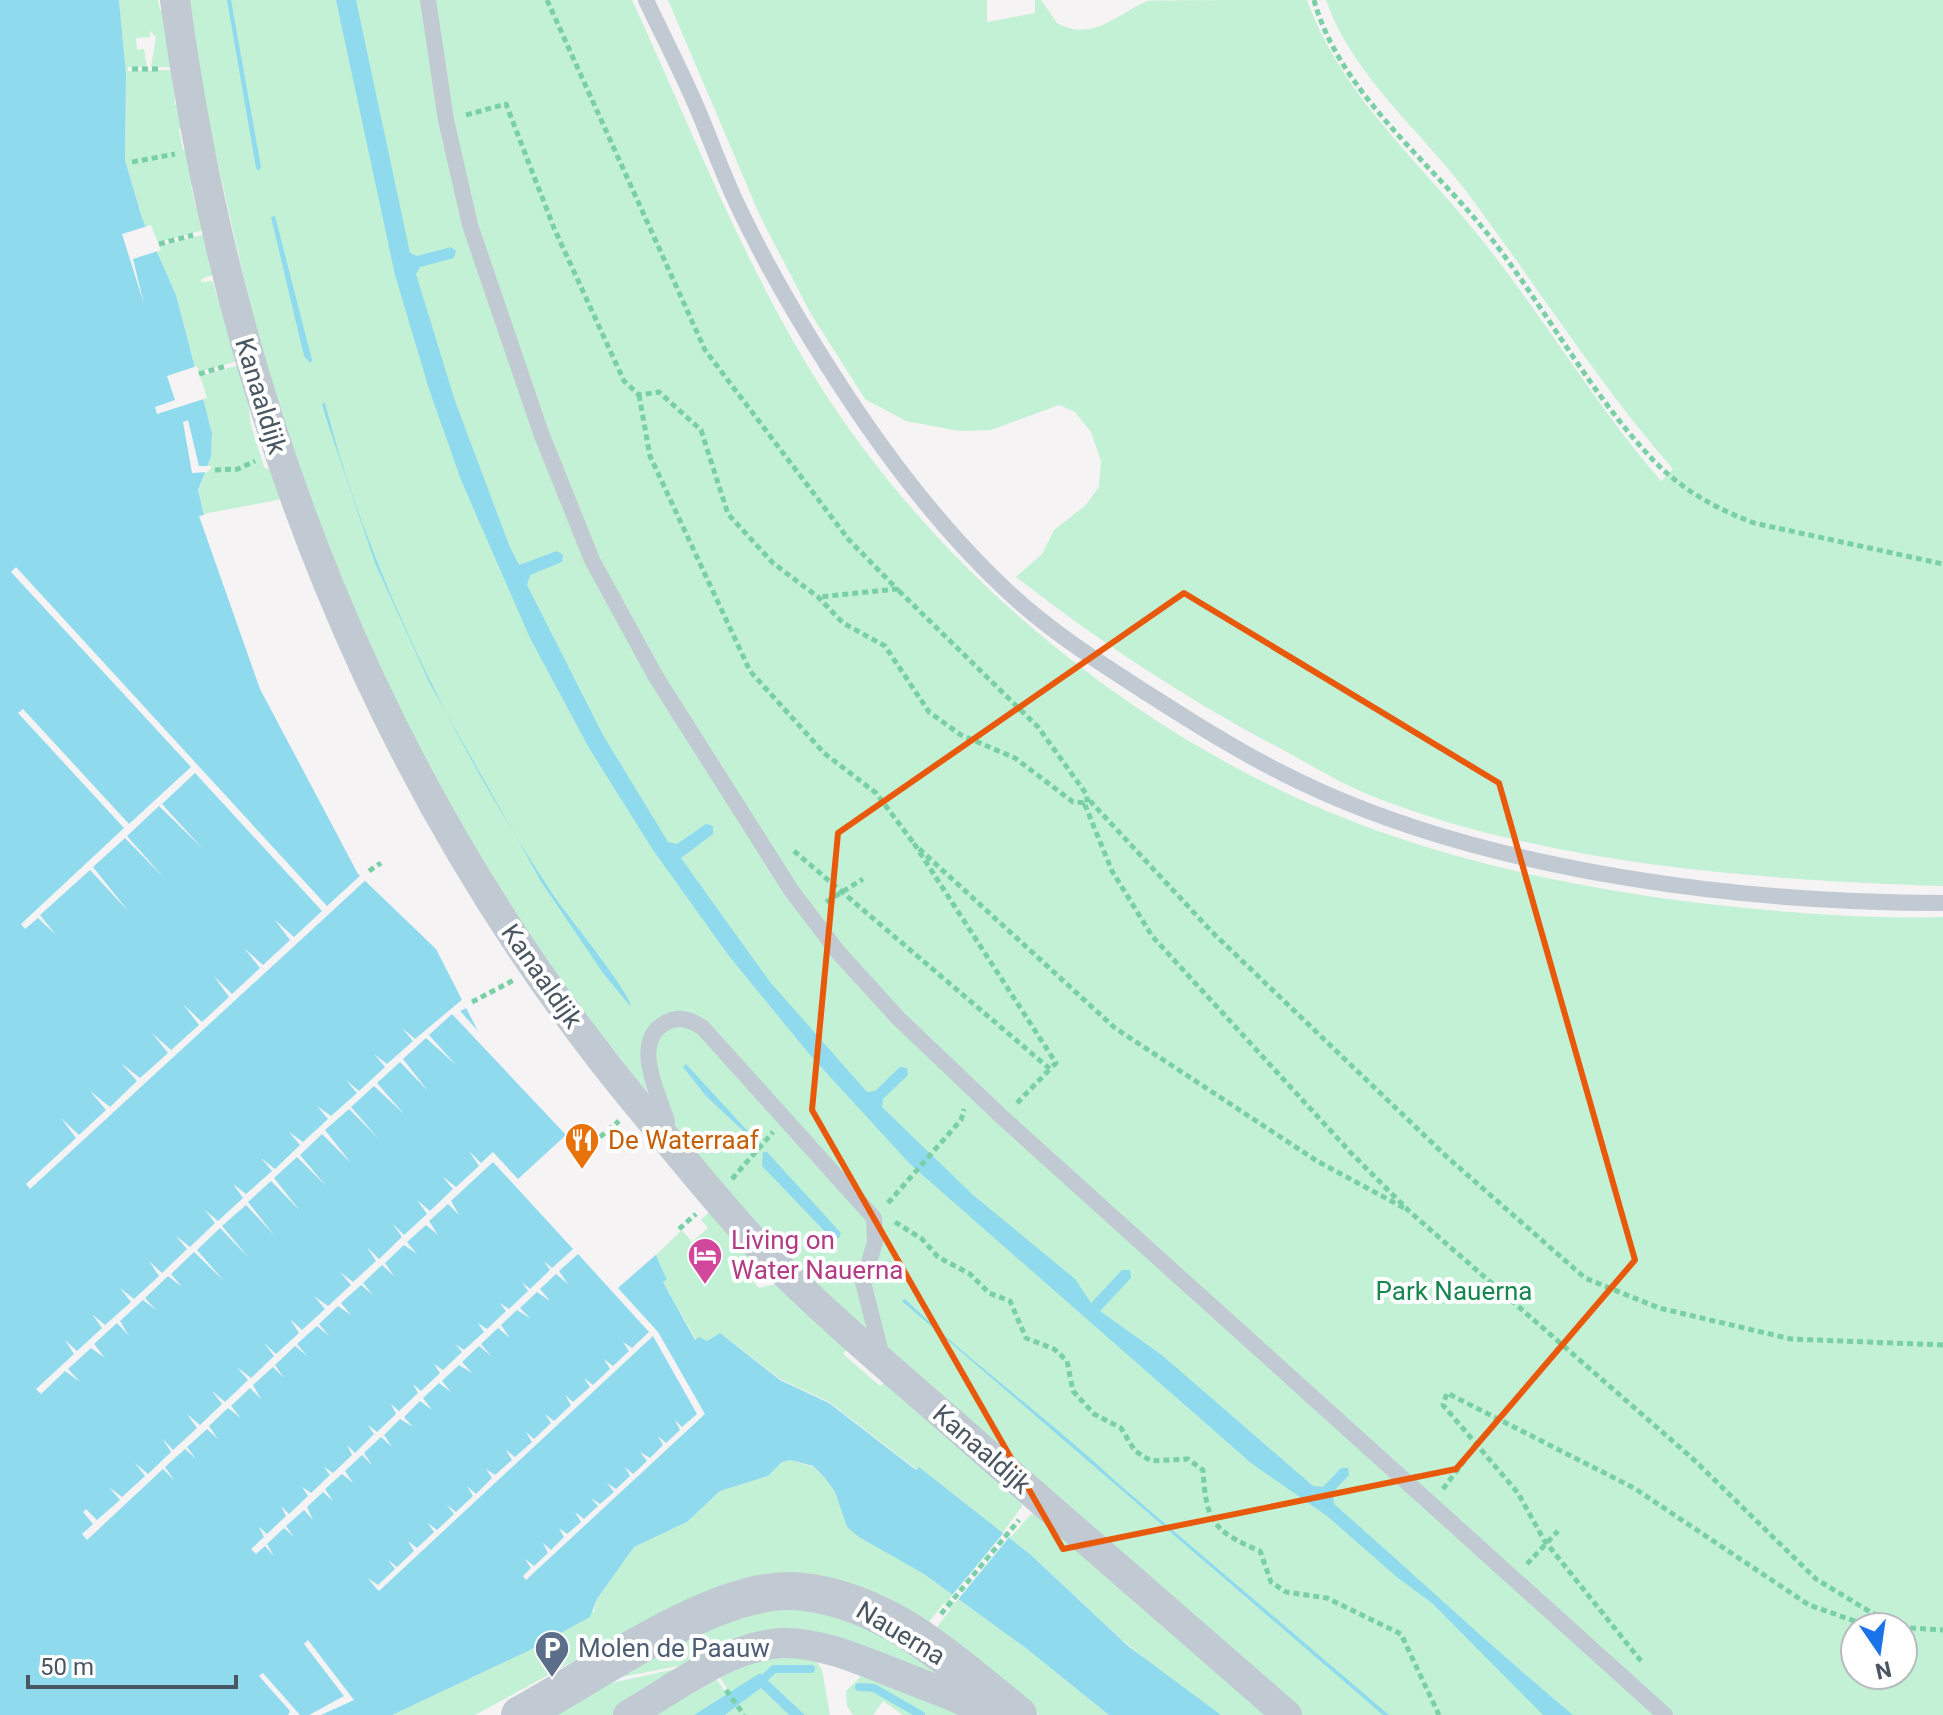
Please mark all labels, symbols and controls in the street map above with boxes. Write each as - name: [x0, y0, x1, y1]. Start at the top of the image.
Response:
- street label: Kanaaldijk: [229, 334, 293, 458]
- street label: Kanaaldijk: [495, 918, 589, 1034]
- restaurant icon: De Waterraaf: [563, 1121, 601, 1171]
- place label: De Waterraaf: [608, 1125, 760, 1155]
- place label: Living on Water Nauerna: [731, 1225, 903, 1285]
- hotel icon: Living on Water Nauerna: [686, 1236, 724, 1286]
- park label: Park Nauerna: [1376, 1276, 1532, 1306]
- street label: Kanaaldijk: [927, 1398, 1038, 1500]
- street label: Nauerna: [851, 1595, 951, 1671]
- north arrow: [1839, 1611, 1919, 1691]
- parking icon: Molen de Paauw: [533, 1629, 571, 1679]
- place label: Molen de Paauw: [578, 1633, 770, 1663]
- scale bar: [28, 1639, 236, 1689]
- text: 50 m: [40, 1653, 94, 1681]
- text: N: [1873, 1656, 1894, 1684]

